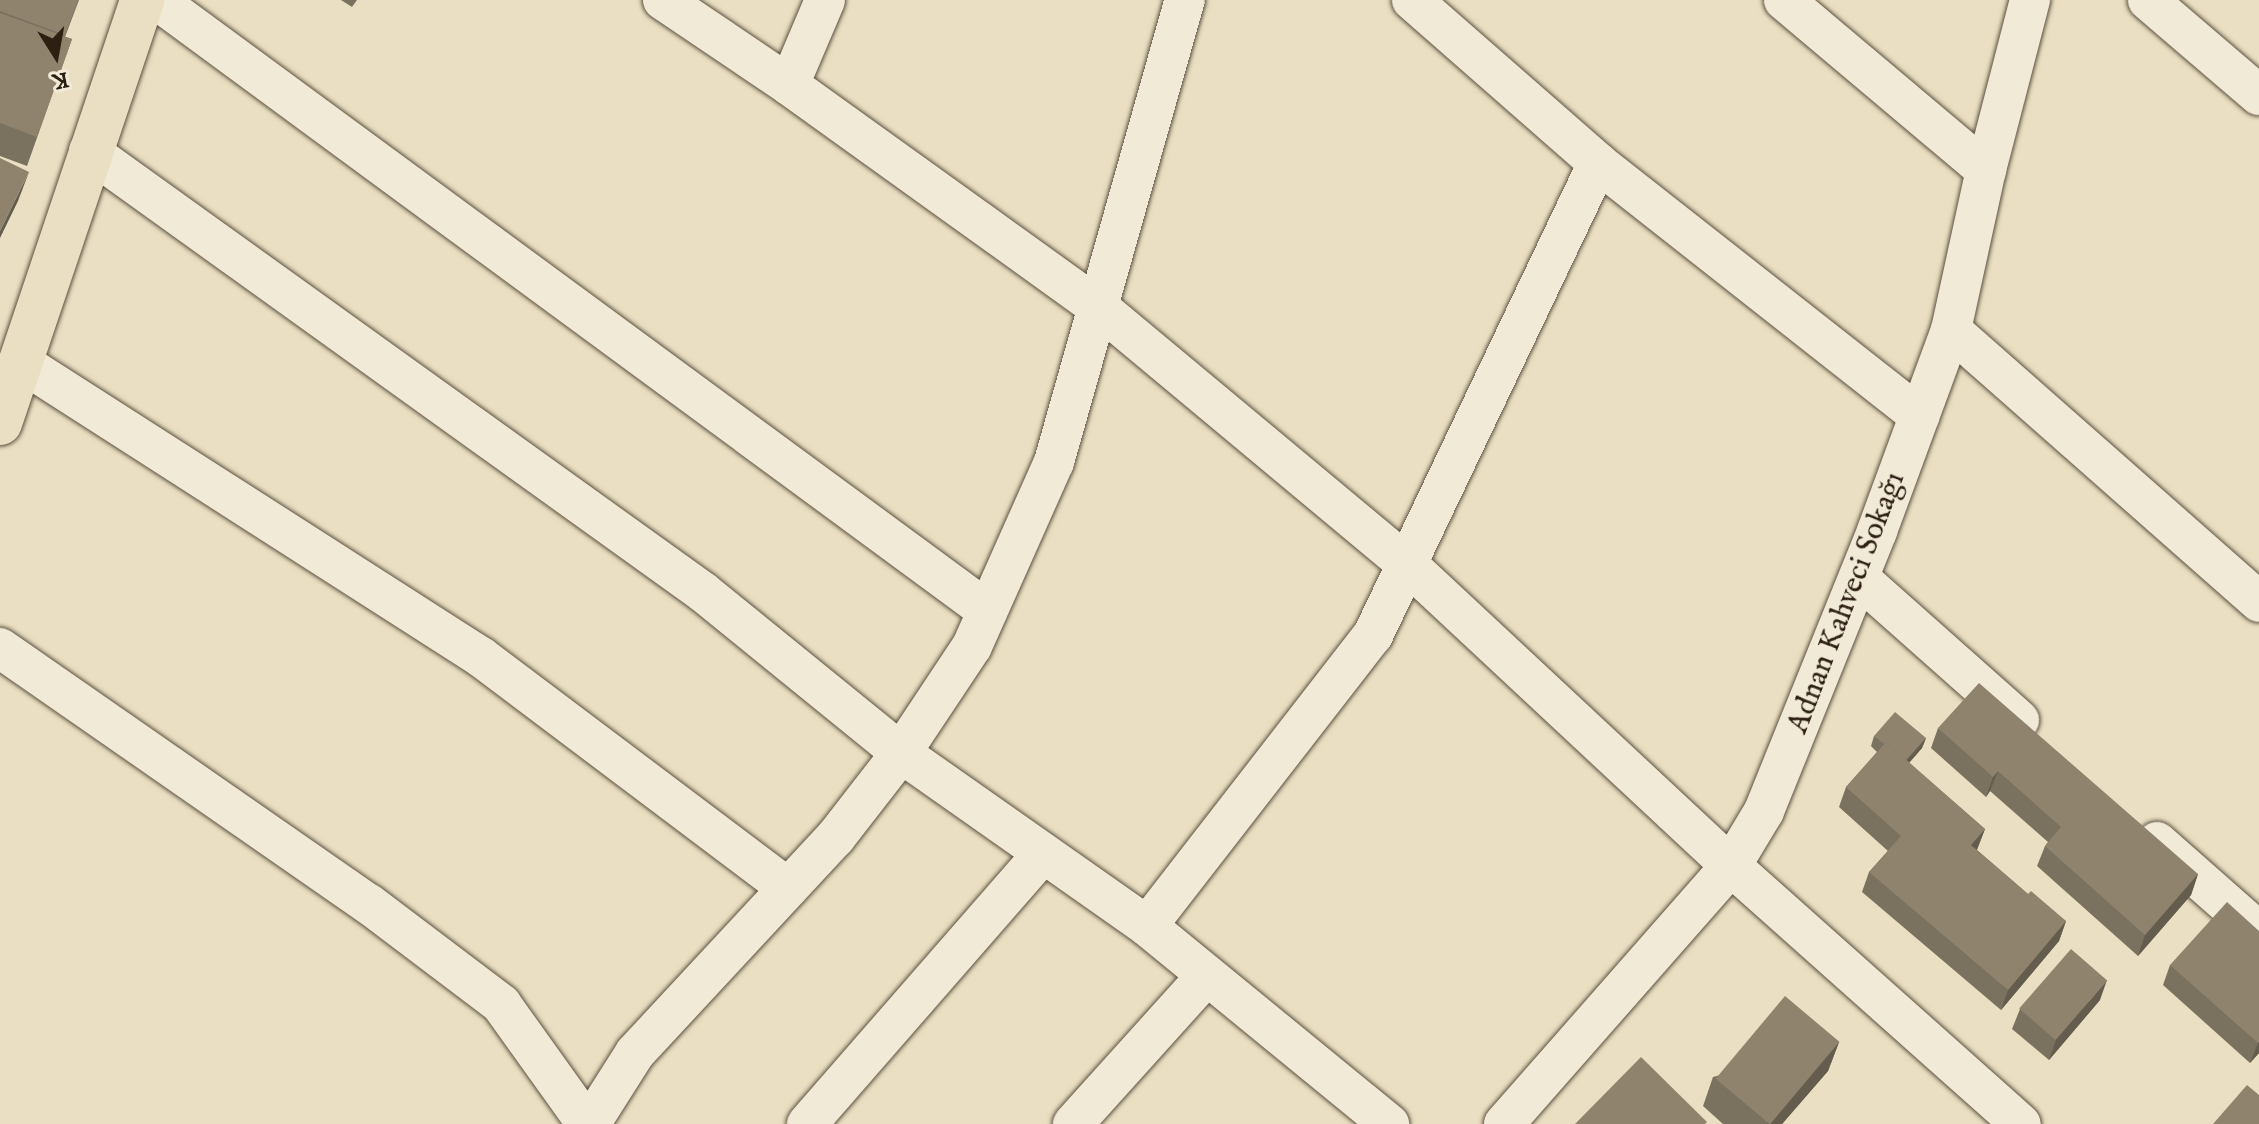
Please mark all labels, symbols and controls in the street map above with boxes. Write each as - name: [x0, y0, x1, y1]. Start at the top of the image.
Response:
- north arrow: [16, 16, 96, 96]
- text: K: [50, 64, 71, 95]
- street label: Adnan Kahveci Sokağı: [1781, 467, 1913, 739]

